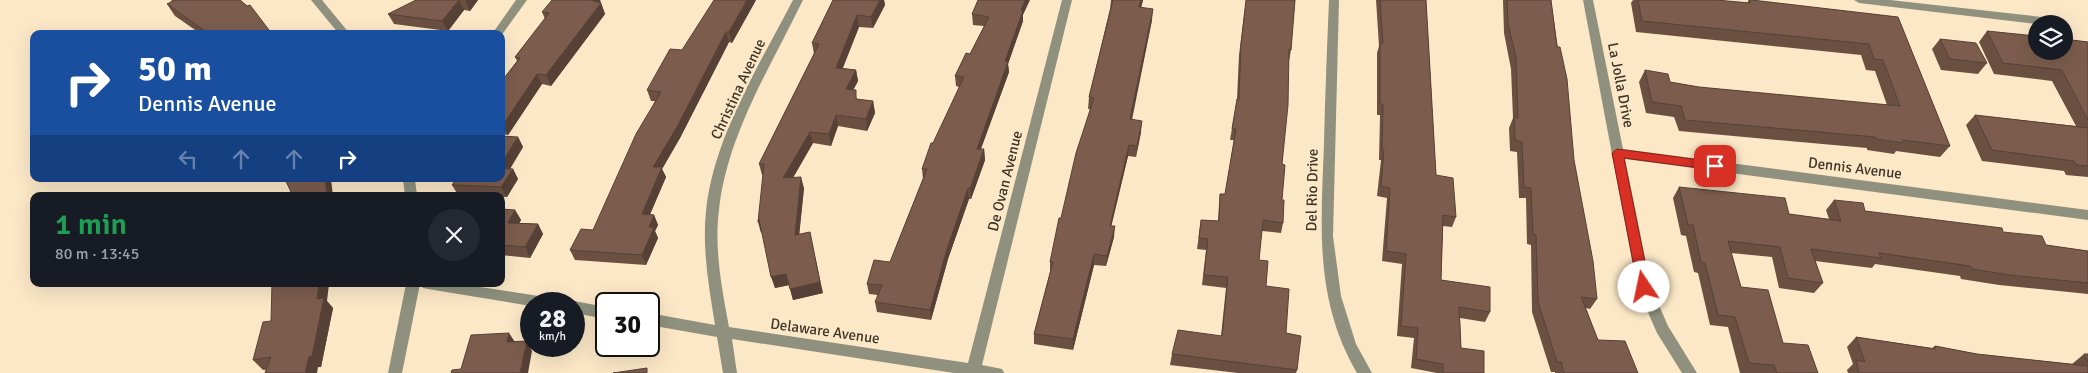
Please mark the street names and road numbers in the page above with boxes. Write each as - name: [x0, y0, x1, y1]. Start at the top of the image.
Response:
- street label: Christina Avenue: [707, 36, 769, 142]
- street label: La Jolla Drive: [1604, 41, 1638, 129]
- street label: De Ovan Avenue: [984, 129, 1026, 233]
- street label: Del Rio Drive: [1302, 149, 1322, 231]
- street label: Dennis Avenue: [1807, 153, 1903, 183]
- street label: Delaware Avenue: [769, 314, 881, 348]

